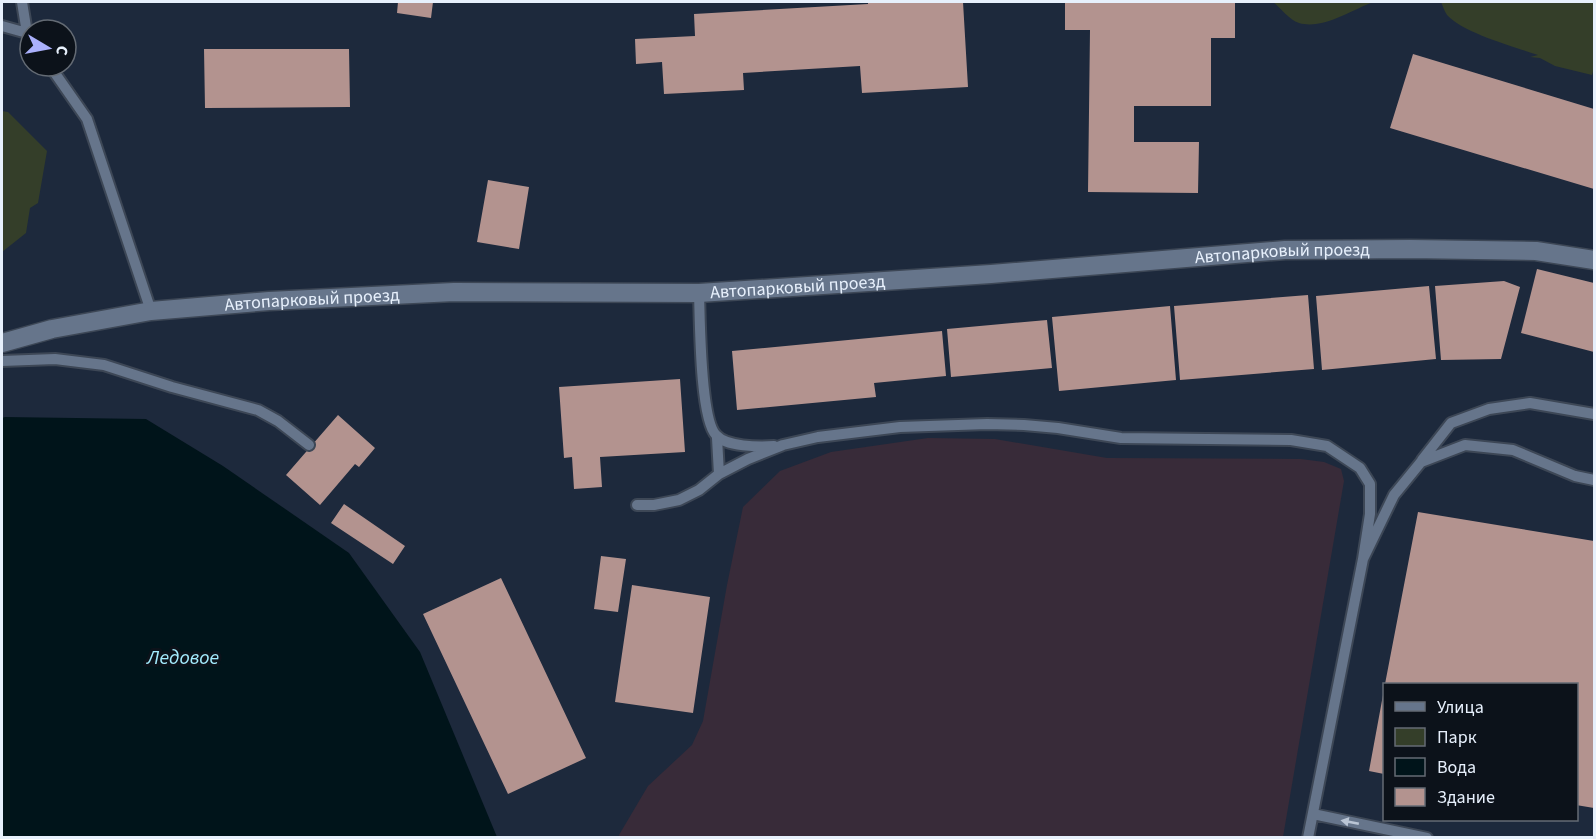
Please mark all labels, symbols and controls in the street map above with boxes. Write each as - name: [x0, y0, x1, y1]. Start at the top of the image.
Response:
- north arrow: [18, 18, 78, 78]
- text: С: [50, 44, 73, 57]
- street label: Автопарковый проезд: [1194, 237, 1370, 270]
- street label: Автопарковый проезд: [709, 269, 886, 305]
- street label: Автопарковый проезд: [224, 283, 401, 318]
- water label: Ледовое: [146, 644, 219, 672]
- legend: [1383, 683, 1578, 821]
- text: Улица: [1437, 695, 1484, 720]
- text: Парк: [1437, 725, 1477, 750]
- text: Вода: [1437, 755, 1476, 780]
- text: Здание: [1437, 785, 1495, 810]
- one-way arrow: [1340, 817, 1359, 826]

